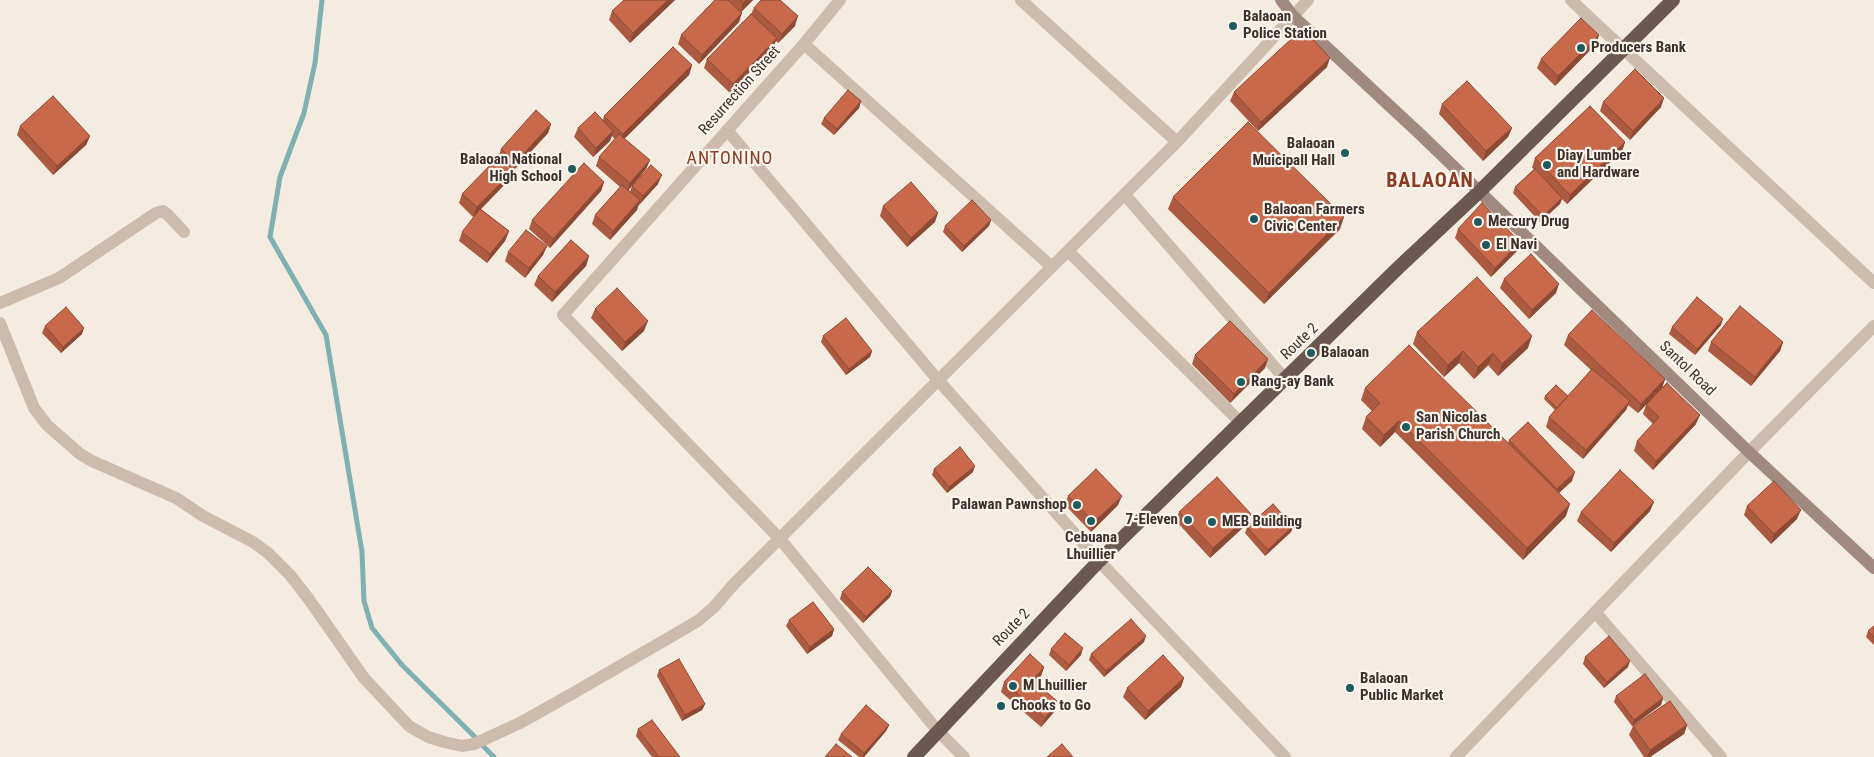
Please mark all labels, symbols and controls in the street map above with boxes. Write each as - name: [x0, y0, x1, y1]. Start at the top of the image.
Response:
- place label: Balaoan Police Station: [1243, 8, 1327, 43]
- marker: Balaoan Police Station: [1227, 20, 1239, 32]
- place label: Producers Bank: [1591, 39, 1686, 57]
- marker: Producers Bank: [1575, 42, 1587, 54]
- street label: Resurrection Street: [695, 43, 785, 139]
- place label: Balaoan Muicipall Hall: [1252, 135, 1335, 170]
- marker: Balaoan Muicipall Hall: [1339, 147, 1351, 159]
- place label: Diay Lumber and Hardware: [1557, 147, 1639, 182]
- district label: ANTONINO: [686, 148, 774, 170]
- place label: Balaoan National High School: [460, 151, 562, 186]
- marker: Diay Lumber and Hardware: [1541, 159, 1553, 171]
- marker: Balaoan National High School: [566, 163, 578, 175]
- district label: BALAOAN: [1385, 170, 1475, 194]
- place label: Balaoan Farmers Civic Center: [1264, 201, 1365, 236]
- marker: Balaoan Farmers Civic Center: [1248, 213, 1260, 225]
- place label: Mercury Drug: [1488, 213, 1569, 231]
- marker: Mercury Drug: [1472, 216, 1484, 228]
- place label: El Navi: [1496, 236, 1537, 254]
- marker: El Navi: [1480, 239, 1492, 251]
- street label: Route 2: [1278, 320, 1322, 364]
- street label: Santol Road: [1655, 338, 1719, 400]
- place label: Balaoan: [1321, 344, 1369, 362]
- marker: Balaoan: [1305, 347, 1317, 359]
- place label: Rang-ay Bank: [1251, 373, 1334, 391]
- marker: Rang-ay Bank: [1235, 376, 1247, 388]
- place label: San Nicolas Parish Church: [1416, 409, 1500, 444]
- marker: San Nicolas Parish Church: [1400, 421, 1412, 433]
- place label: Palawan Pawnshop: [952, 496, 1067, 514]
- marker: Palawan Pawnshop: [1071, 499, 1083, 511]
- place label: 7-Eleven: [1126, 511, 1178, 529]
- place label: MEB Building: [1222, 513, 1302, 531]
- marker: 7-Eleven: [1182, 514, 1194, 526]
- marker: Cebuana Lhuillier: [1085, 515, 1097, 527]
- marker: MEB Building: [1206, 516, 1218, 528]
- place label: Cebuana Lhuillier: [1065, 529, 1117, 564]
- street label: Route 2: [990, 606, 1034, 650]
- place label: Balaoan Public Market: [1360, 670, 1443, 705]
- place label: M Lhuillier: [1023, 677, 1087, 695]
- marker: M Lhuillier: [1007, 680, 1019, 692]
- marker: Balaoan Public Market: [1344, 682, 1356, 694]
- place label: Chooks to Go: [1011, 697, 1091, 715]
- marker: Chooks to Go: [995, 700, 1007, 712]

